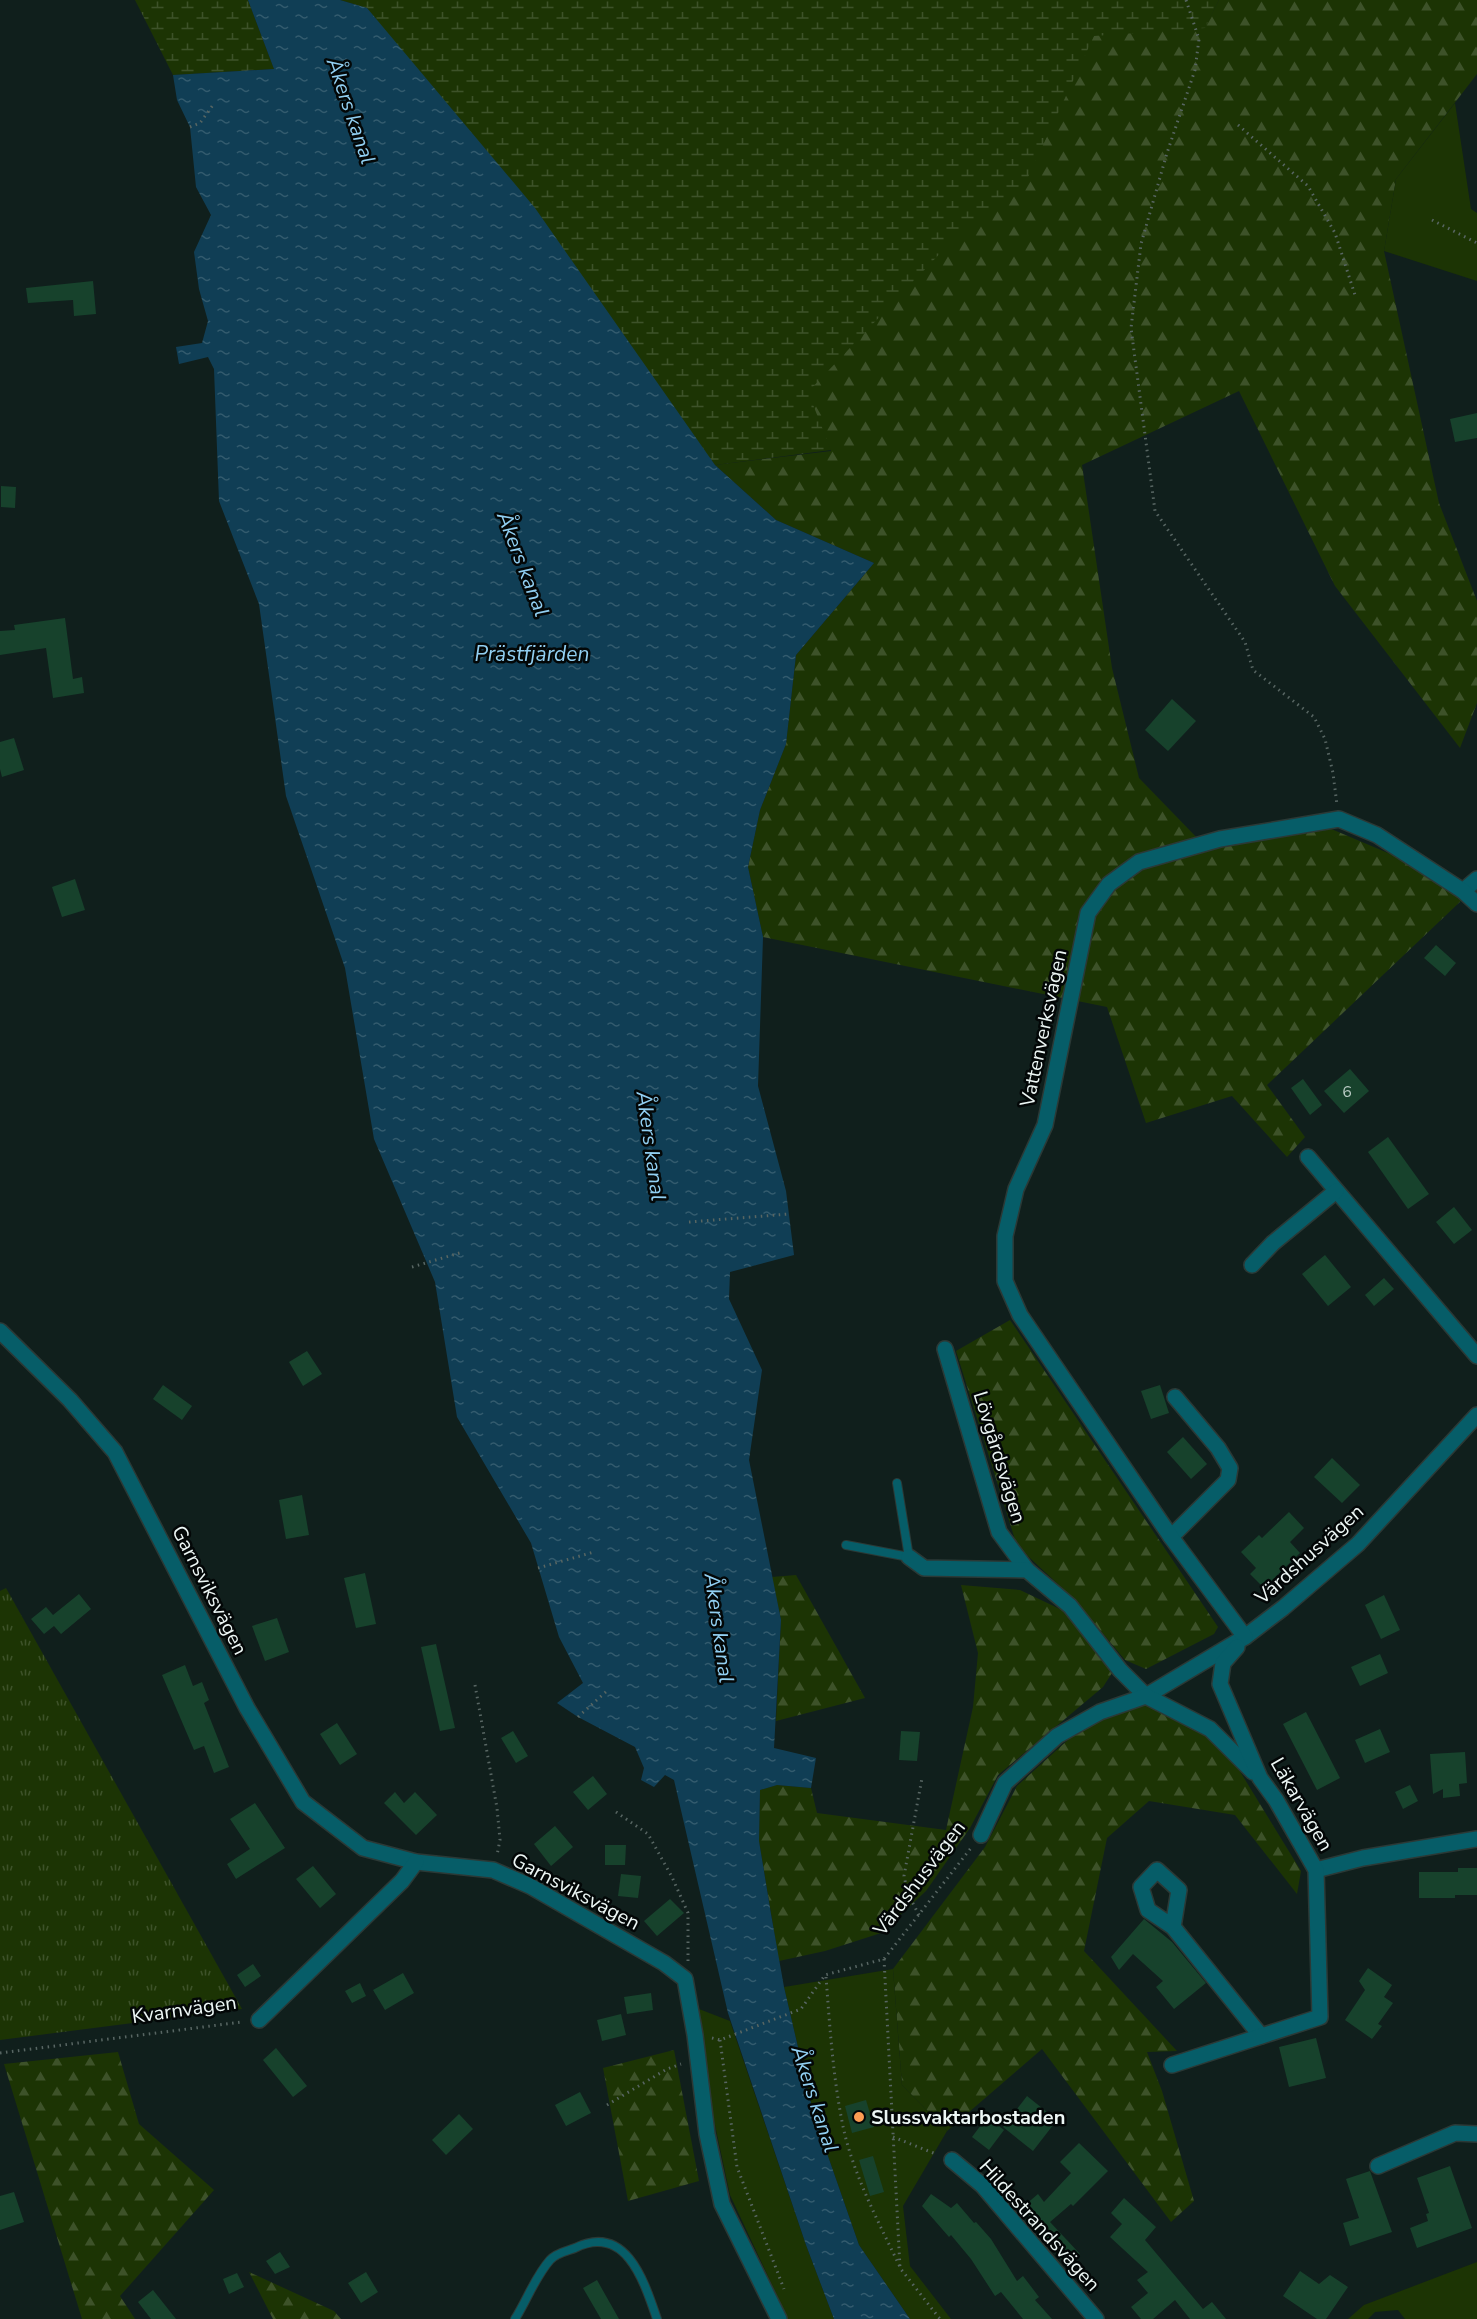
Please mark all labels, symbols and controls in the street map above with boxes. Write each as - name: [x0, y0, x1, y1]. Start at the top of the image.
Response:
- water label: Åkers kanal: [319, 53, 383, 168]
- water label: Åkers kanal: [490, 506, 557, 621]
- water label: Prästfjärden: [475, 640, 589, 668]
- street label: Vattenverksvägen: [1013, 947, 1073, 1110]
- house number: 6: [1342, 1081, 1352, 1103]
- water label: Åkers kanal: [629, 1088, 674, 1203]
- street label: Lövgårdsvägen: [967, 1388, 1032, 1526]
- street label: Värdshusvägen: [1248, 1498, 1370, 1611]
- street label: Garnsviksvägen: [165, 1521, 254, 1659]
- water label: Åkers kanal: [697, 1570, 742, 1685]
- street label: Läkarvägen: [1264, 1752, 1339, 1856]
- street label: Värdshusvägen: [867, 1815, 972, 1942]
- street label: Garnsviksvägen: [507, 1846, 645, 1937]
- street label: Kvarnvägen: [130, 1989, 238, 2030]
- water label: Åkers kanal: [784, 2041, 846, 2156]
- place label: Slussvaktarbostaden: [871, 2104, 1065, 2131]
- marker: Slussvaktarbostaden: [852, 2110, 866, 2124]
- street label: Hildestrandsvägen: [973, 2153, 1106, 2297]

